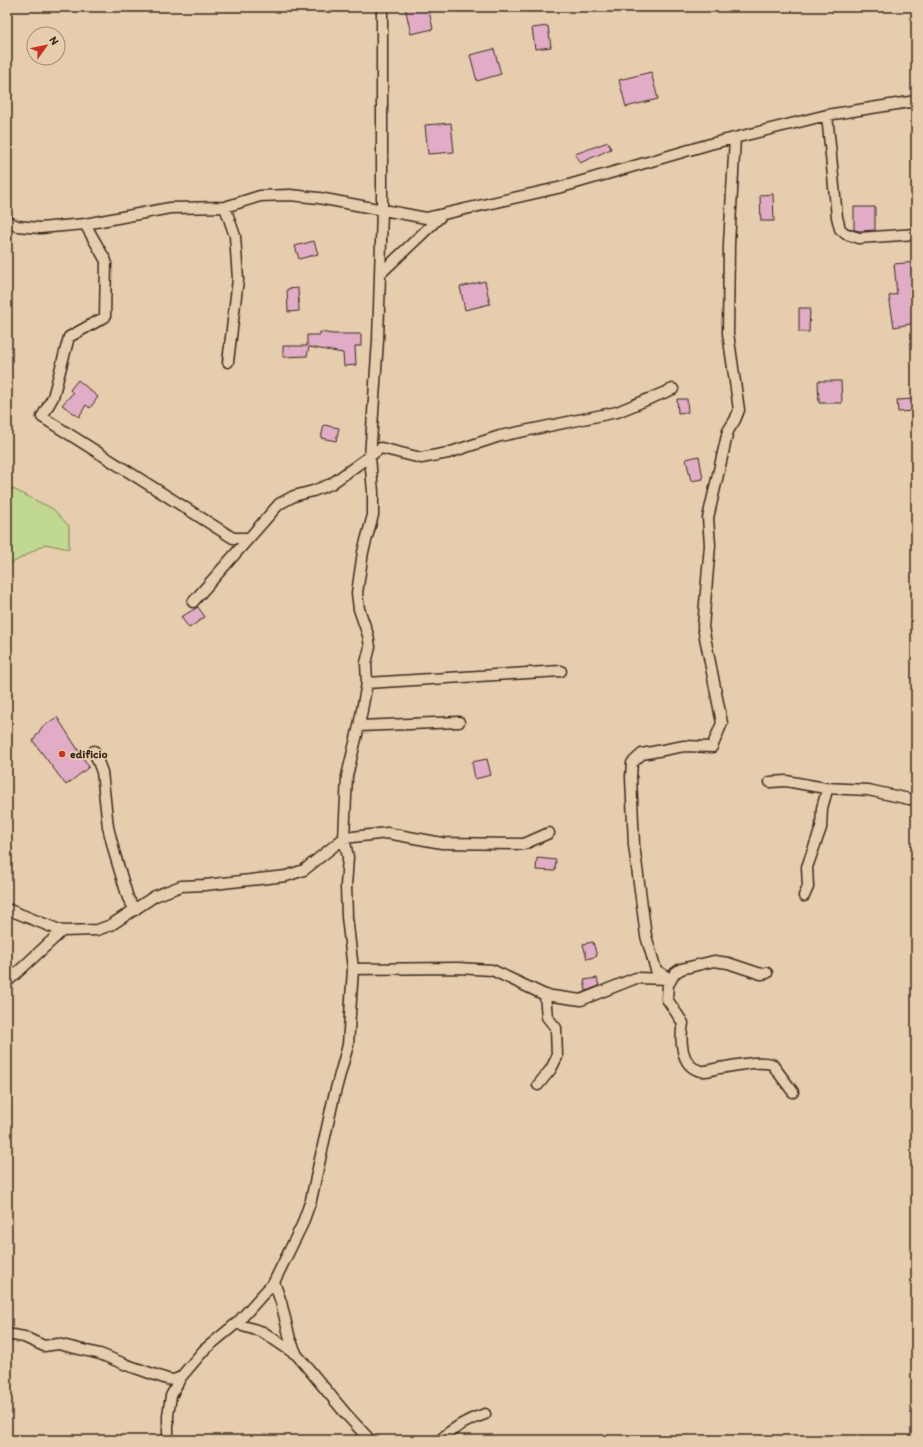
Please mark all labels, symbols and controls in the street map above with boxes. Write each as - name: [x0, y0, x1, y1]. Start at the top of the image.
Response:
- north arrow: [26, 26, 66, 66]
- text: N: [46, 34, 61, 47]
- place label: edificio: [70, 747, 108, 761]
- marker: edificio: [57, 749, 67, 759]

